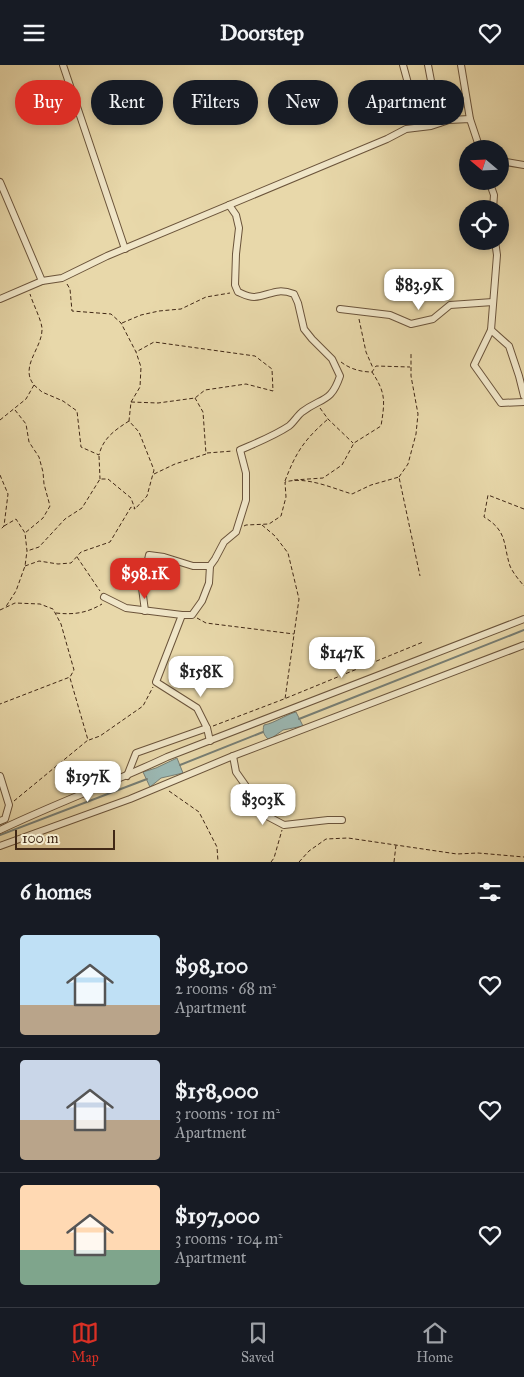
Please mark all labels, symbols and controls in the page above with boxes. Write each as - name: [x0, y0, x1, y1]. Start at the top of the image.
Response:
- icon: menu: [20, 19, 48, 47]
- text: Doorstep: [220, 19, 304, 46]
- icon: heart: [476, 19, 504, 47]
- chip: Buy: [15, 80, 81, 125]
- chip: Rent: [91, 80, 163, 125]
- chip: Filters: [173, 80, 258, 125]
- chip: New: [268, 80, 338, 125]
- chip: Apartment: [348, 80, 464, 125]
- north arrow: [459, 140, 509, 190]
- map controls: [459, 140, 509, 250]
- button: locate: [459, 200, 509, 250]
- pin: $83.9K: [378, 269, 460, 311]
- text: $83.9K: [395, 275, 443, 294]
- pin: $98.1K: [104, 557, 186, 600]
- text: $98.1K: [121, 564, 169, 583]
- pin: $147K: [307, 637, 377, 679]
- text: $147K: [320, 643, 364, 662]
- pin: $158K: [166, 655, 236, 698]
- text: $158K: [179, 662, 223, 681]
- pin: $197K: [53, 761, 123, 803]
- text: $197K: [66, 767, 110, 786]
- pin: $303K: [228, 783, 298, 826]
- text: $303K: [241, 790, 285, 809]
- scale bar: [15, 827, 115, 850]
- text: 100 m: [22, 830, 59, 847]
- icon: filters: [476, 878, 504, 906]
- text: 6 homes: [20, 879, 92, 905]
- text: $98,100: [175, 953, 248, 979]
- icon: home: [60, 955, 120, 1015]
- icon: heart: [476, 971, 504, 999]
- text: 2 rooms · 68 m²: [175, 979, 276, 998]
- text: Apartment: [175, 998, 247, 1017]
- text: $158,000: [175, 1078, 259, 1104]
- icon: home: [60, 1080, 120, 1140]
- icon: heart: [476, 1096, 504, 1124]
- text: 3 rooms · 101 m²: [175, 1104, 280, 1123]
- text: Apartment: [175, 1123, 247, 1142]
- text: $197,000: [175, 1203, 260, 1229]
- icon: home: [60, 1205, 120, 1265]
- icon: heart: [476, 1221, 504, 1249]
- text: 3 rooms · 104 m²: [175, 1229, 283, 1248]
- text: Apartment: [175, 1248, 247, 1267]
- tab: Map: [71, 1319, 99, 1366]
- tab: Saved: [241, 1319, 274, 1366]
- tab: Home: [416, 1319, 453, 1366]

